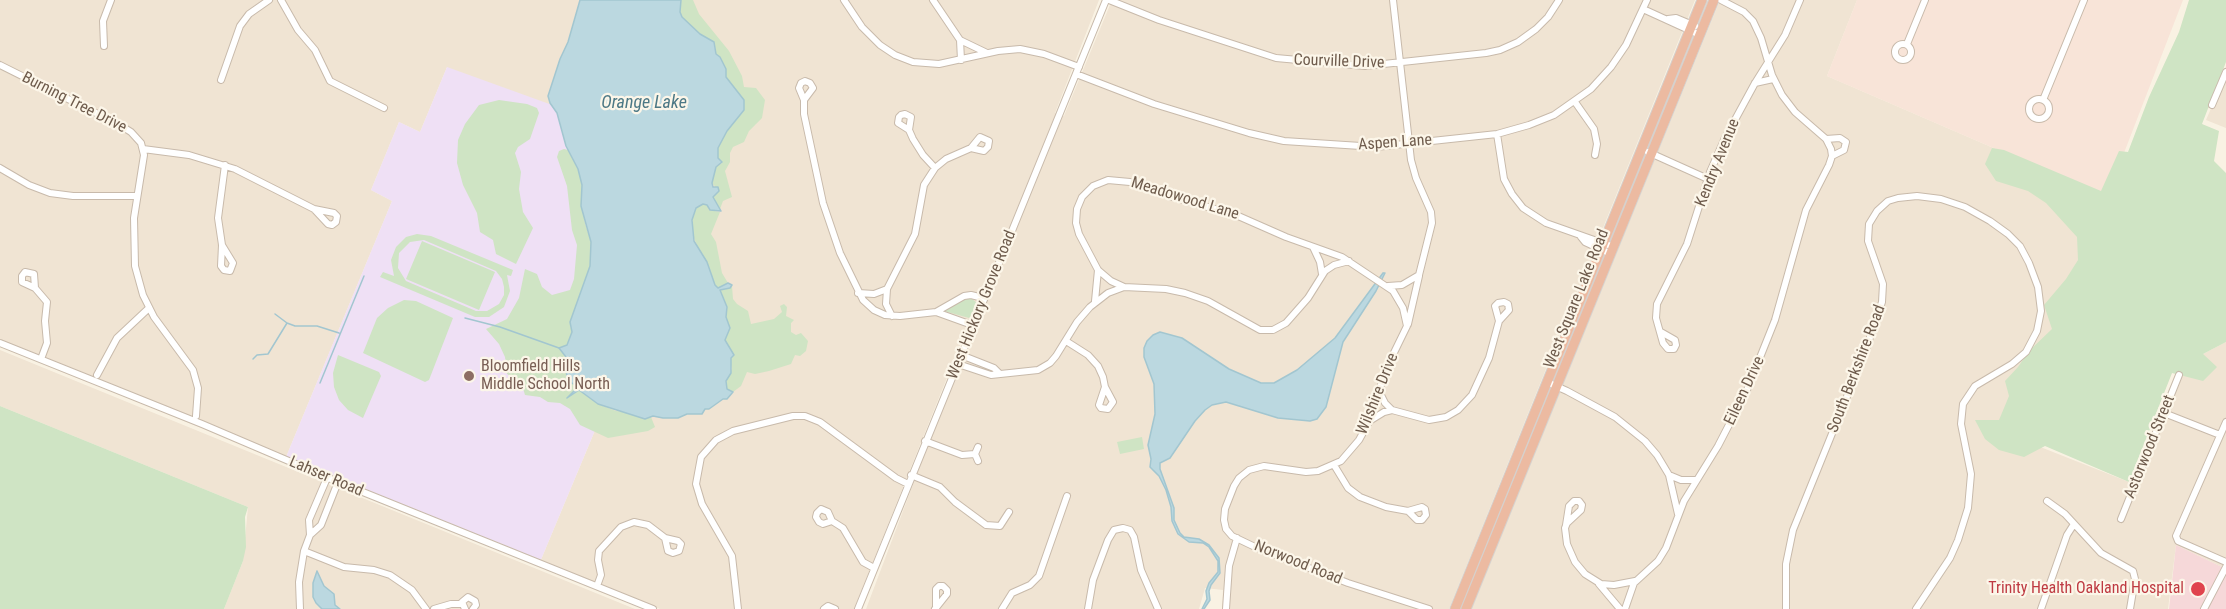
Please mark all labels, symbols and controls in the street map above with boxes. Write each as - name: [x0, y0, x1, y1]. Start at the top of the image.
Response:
- street label: Courville Drive: [1293, 51, 1385, 73]
- street label: Burning Tree Drive: [18, 68, 130, 138]
- water label: Orange Lake: [601, 92, 687, 114]
- street label: Kendry Avenue: [1692, 116, 1744, 210]
- street label: Aspen Lane: [1357, 131, 1433, 155]
- street label: Meadowood Lane: [1129, 173, 1241, 225]
- street label: West Square Lake Road: [1540, 227, 1614, 371]
- street label: West Hickory Grove Road: [943, 228, 1021, 382]
- street label: South Berkshire Road: [1824, 302, 1890, 436]
- street label: Wilshire Drive: [1353, 351, 1403, 437]
- street label: Eileen Drive: [1721, 354, 1769, 428]
- place label: Bloomfield Hills Middle School North: [481, 357, 610, 395]
- marker: Bloomfield Hills Middle School North: [462, 369, 476, 383]
- street label: Astorwood Street: [2121, 393, 2179, 501]
- street label: Lahser Road: [286, 453, 366, 501]
- street label: Norwood Road: [1251, 537, 1345, 589]
- place label: Trinity Health Oakland Hospital: [1988, 579, 2184, 599]
- marker: Trinity Health Oakland Hospital: [2189, 580, 2207, 598]

